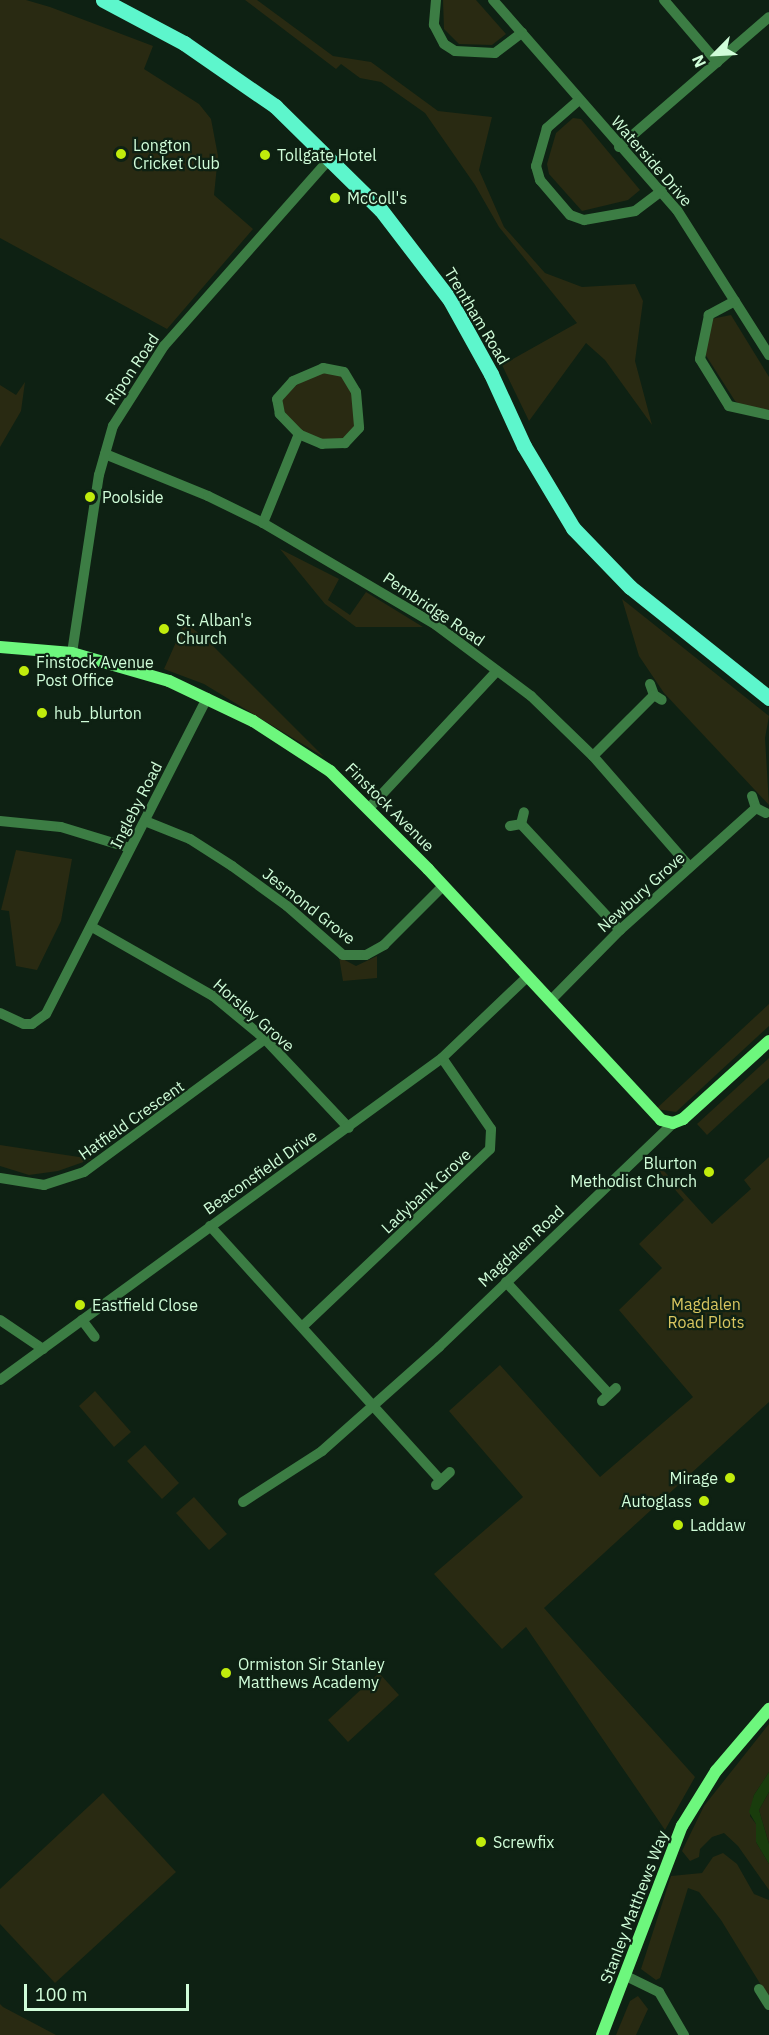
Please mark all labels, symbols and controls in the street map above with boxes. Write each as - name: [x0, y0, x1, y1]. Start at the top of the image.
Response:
- north arrow: [685, 24, 745, 84]
- text: N: [687, 52, 710, 71]
- street label: Waterside Drive: [607, 112, 697, 210]
- place label: Longton Cricket Club: [133, 135, 220, 173]
- place label: Tollgate Hotel: [277, 145, 377, 165]
- marker: Longton Cricket Club: [114, 147, 128, 161]
- marker: Tollgate Hotel: [258, 148, 272, 162]
- place label: McColl's: [347, 188, 407, 208]
- marker: McColl's: [328, 191, 342, 205]
- street label: Trentham Road: [440, 264, 514, 368]
- street label: Ripon Road: [101, 330, 163, 408]
- place label: Poolside: [102, 487, 164, 507]
- marker: Poolside: [83, 490, 97, 504]
- street label: Pembridge Road: [380, 568, 488, 650]
- place label: St. Alban's Church: [176, 610, 252, 648]
- marker: St. Alban's Church: [157, 622, 171, 636]
- place label: Finstock Avenue Post Office: [36, 652, 154, 690]
- marker: Finstock Avenue Post Office: [17, 664, 31, 678]
- place label: hub_blurton: [54, 703, 142, 723]
- marker: hub_blurton: [35, 706, 49, 720]
- street label: Ingleby Road: [106, 758, 166, 852]
- street label: Finstock Avenue: [342, 759, 438, 855]
- street label: Newbury Grove: [593, 848, 689, 936]
- street label: Jesmond Grove: [259, 864, 359, 948]
- street label: Horsley Grove: [210, 975, 298, 1055]
- street label: Hatfield Crescent: [75, 1076, 187, 1164]
- street label: Beaconsfield Drive: [200, 1126, 320, 1218]
- street label: Ladybank Grove: [377, 1145, 475, 1237]
- place label: Blurton Methodist Church: [570, 1153, 697, 1191]
- marker: Blurton Methodist Church: [702, 1165, 716, 1179]
- street label: Magdalen Road: [474, 1201, 568, 1291]
- park label: Magdalen Road Plots: [668, 1294, 744, 1332]
- place label: Eastfield Close: [92, 1295, 198, 1315]
- marker: Eastfield Close: [73, 1298, 87, 1312]
- place label: Mirage: [670, 1468, 718, 1488]
- marker: Mirage: [723, 1471, 737, 1485]
- place label: Autoglass: [621, 1491, 692, 1511]
- marker: Autoglass: [697, 1494, 711, 1508]
- place label: Laddaw: [690, 1515, 746, 1535]
- marker: Laddaw: [671, 1518, 685, 1532]
- place label: Ormiston Sir Stanley Matthews Academy: [238, 1654, 385, 1692]
- marker: Ormiston Sir Stanley Matthews Academy: [219, 1666, 233, 1680]
- street label: Stanley Matthews Way: [596, 1828, 672, 1986]
- place label: Screwfix: [493, 1832, 554, 1852]
- marker: Screwfix: [474, 1835, 488, 1849]
- scale bar: [27, 1972, 192, 2010]
- text: 100 m: [35, 1983, 87, 2006]

